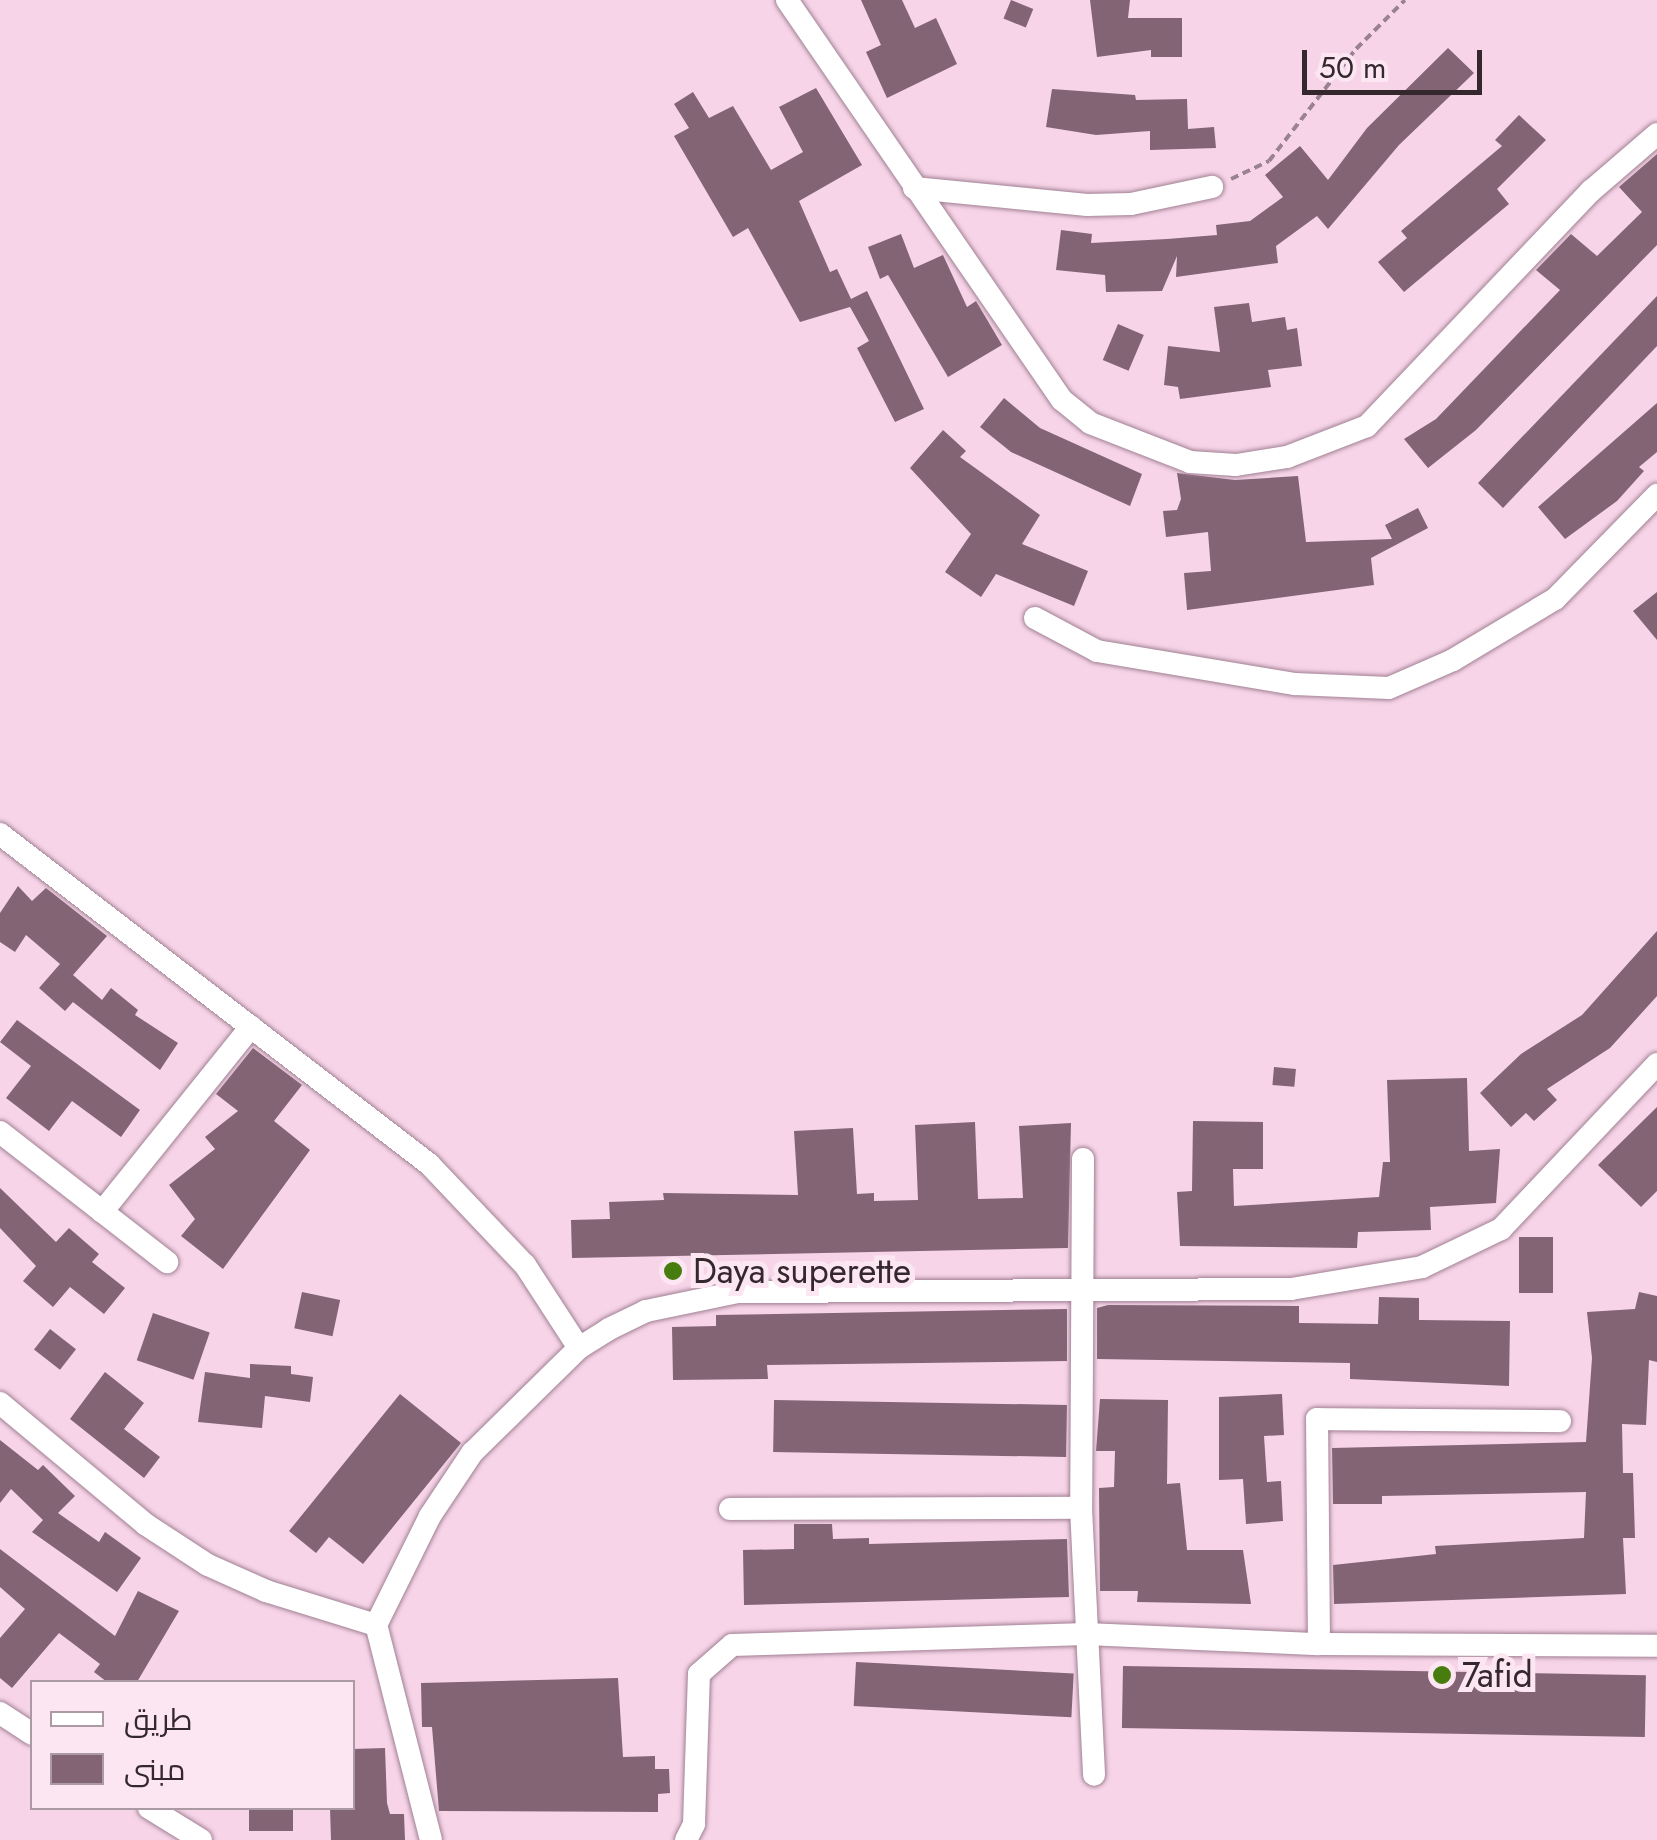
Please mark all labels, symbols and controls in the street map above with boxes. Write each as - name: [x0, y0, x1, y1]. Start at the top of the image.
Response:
- scale bar: [1307, 30, 1487, 92]
- text: 50 m: [1319, 46, 1386, 89]
- place label: Daya superette: [693, 1250, 911, 1292]
- marker: Daya superette: [662, 1260, 684, 1282]
- place label: 7afid: [1462, 1654, 1533, 1696]
- marker: 7afid: [1431, 1664, 1453, 1686]
- legend: [30, 1680, 355, 1810]
- text: طريق: [124, 1698, 193, 1741]
- text: مبنى: [124, 1748, 185, 1791]

